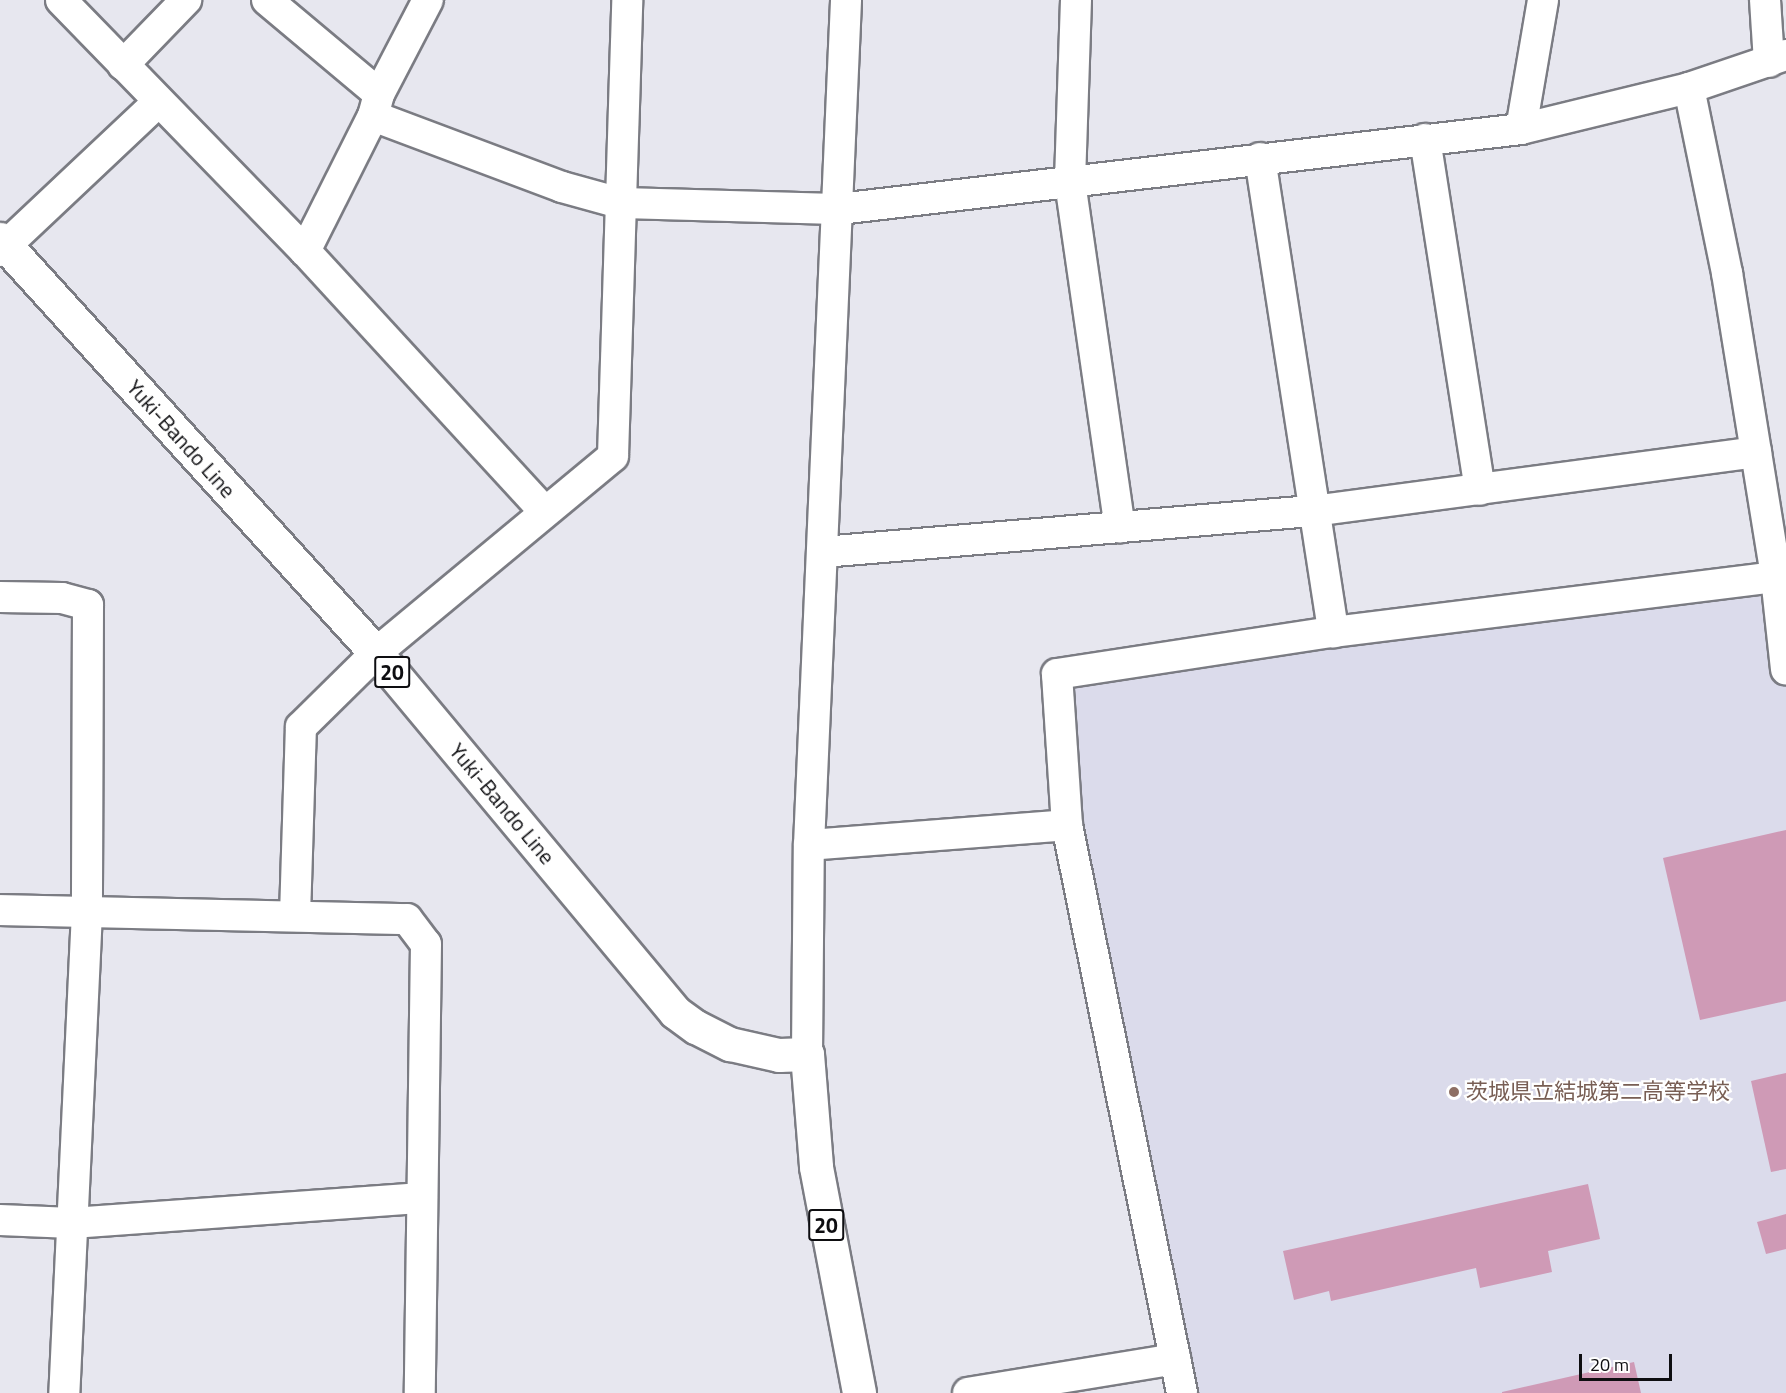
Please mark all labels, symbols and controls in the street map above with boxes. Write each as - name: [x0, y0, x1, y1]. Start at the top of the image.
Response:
- street label: Yuki-Bando Line: [121, 374, 241, 504]
- road number: 20: [374, 654, 410, 690]
- street label: Yuki-Bando Line: [444, 738, 560, 870]
- place label: 茨城県立結城第二高等学校: [1466, 1079, 1730, 1105]
- marker: 茨城県立結城第二高等学校: [1447, 1085, 1461, 1099]
- road number: 20: [808, 1207, 844, 1243]
- scale bar: [1582, 1342, 1675, 1380]
- text: 20 m: [1590, 1351, 1629, 1378]

